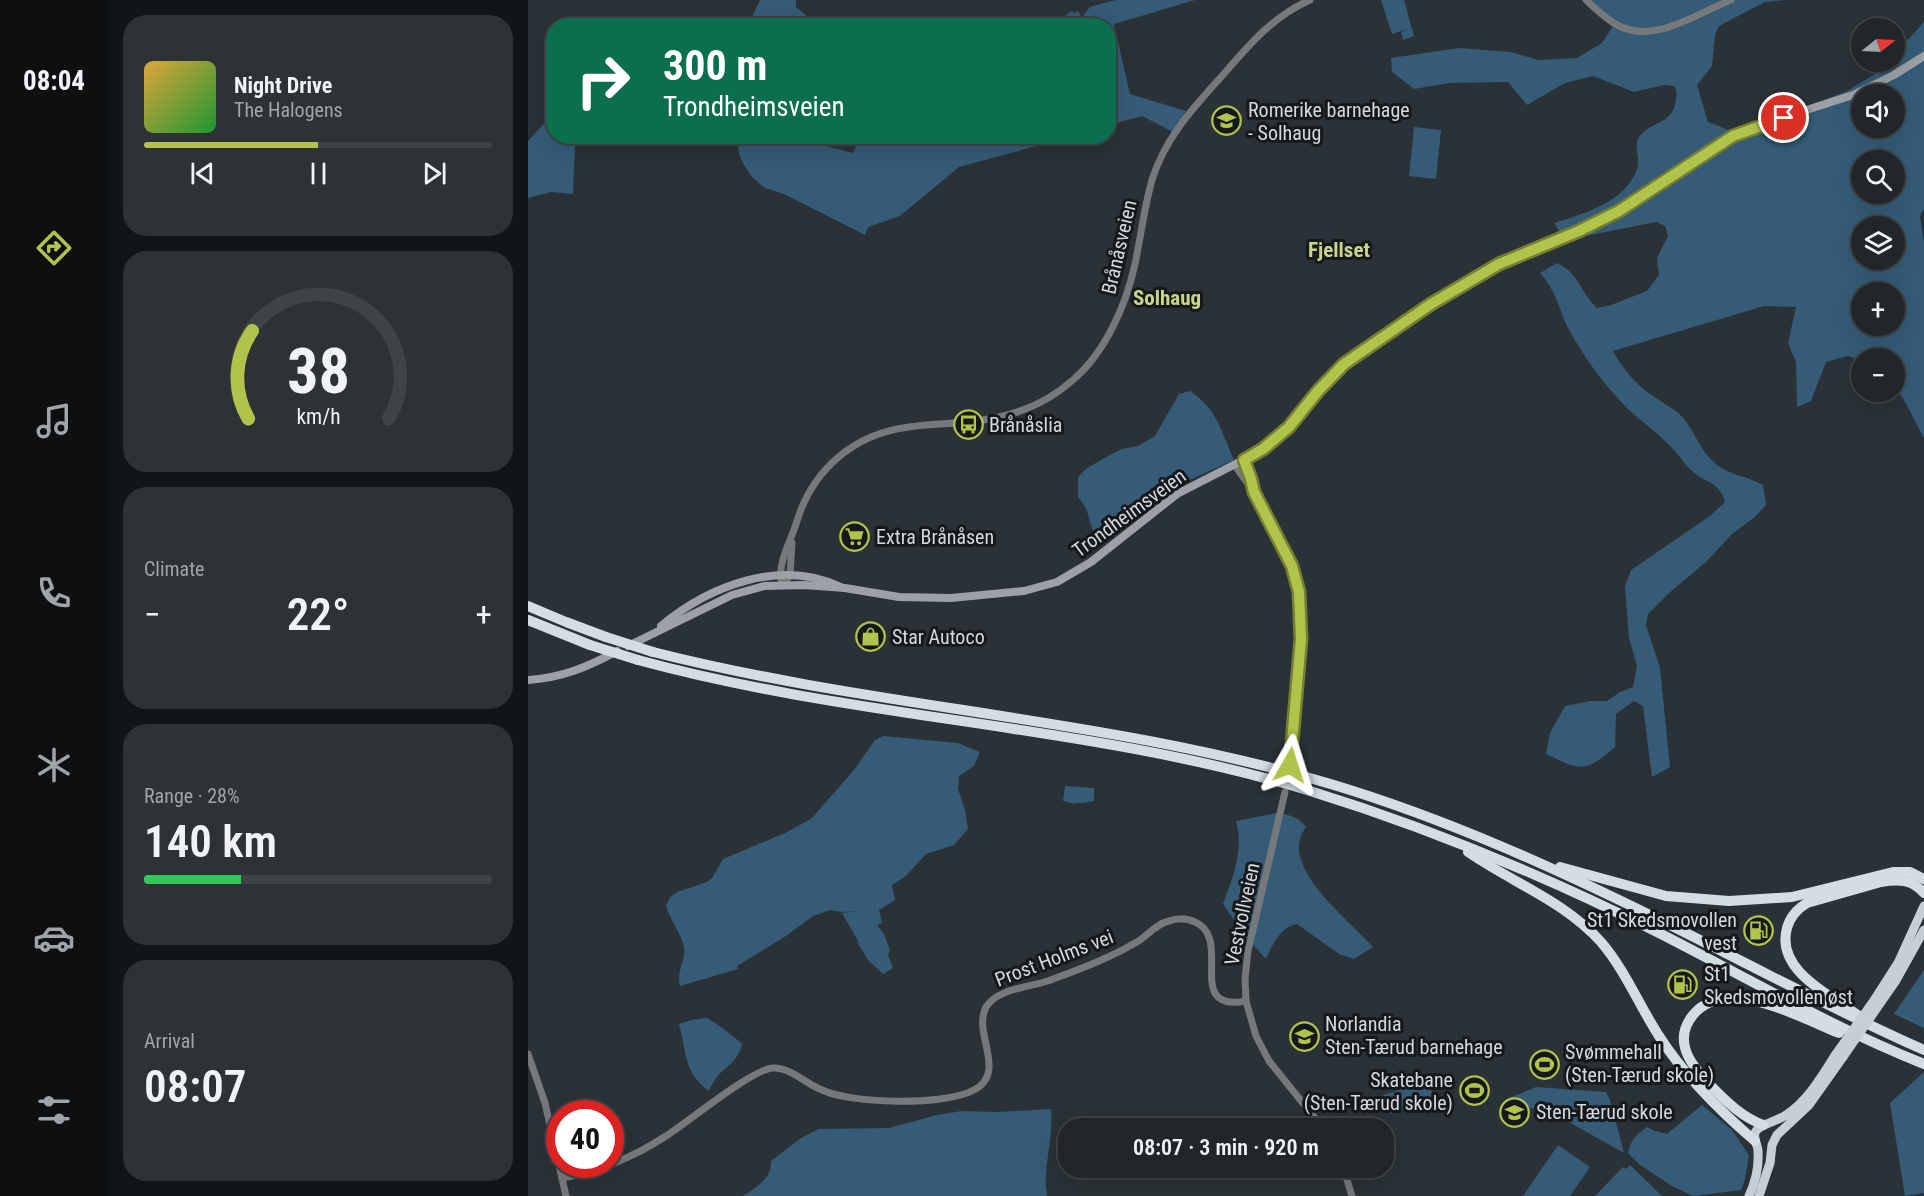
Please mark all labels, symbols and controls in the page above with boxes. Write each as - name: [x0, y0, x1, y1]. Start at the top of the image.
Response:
- north arrow: [1851, 18, 1905, 72]
- map controls: [1851, 18, 1905, 402]
- text: 300 m: [663, 41, 768, 90]
- icon: right: [564, 42, 642, 120]
- text: 08:04: [23, 65, 85, 97]
- text: Night Drive: [234, 73, 332, 98]
- button: sound: [1851, 84, 1905, 138]
- text: Trondheimsveien: [663, 91, 845, 123]
- pin: [1758, 92, 1809, 143]
- text: The Halogens: [234, 98, 343, 122]
- place label: Romerike barnehage - Solhaug: [1248, 98, 1410, 145]
- icon: arrive: [1767, 101, 1800, 134]
- school or university icon: Romerike barnehage - Solhaug: [1211, 105, 1243, 137]
- button: search: [1851, 150, 1905, 204]
- icon: previous: [186, 157, 219, 190]
- icon: pause: [302, 157, 335, 190]
- icon: next: [418, 157, 451, 190]
- street label: Brånåsveien: [1097, 198, 1141, 296]
- button: layers: [1851, 216, 1905, 270]
- icon: directions: [33, 227, 75, 269]
- district label: Fjellset: [1308, 238, 1370, 262]
- button: +: [1851, 282, 1905, 336]
- district label: Solhaug: [1133, 286, 1201, 310]
- text: 38: [286, 335, 350, 408]
- button: −: [1851, 348, 1905, 402]
- icon: music: [33, 400, 75, 442]
- text: km/h: [296, 404, 340, 429]
- bus stop icon: Brånåslia: [952, 409, 984, 441]
- place label: Brånåslia: [989, 413, 1062, 437]
- street label: Trondheimsveien: [1068, 464, 1190, 562]
- supermarket icon: Extra Brånåsen: [839, 521, 871, 553]
- place label: Extra Brånåsen: [876, 525, 994, 549]
- text: Climate: [144, 557, 204, 581]
- icon: phone: [33, 572, 75, 614]
- text: 22°: [287, 588, 349, 641]
- text: −: [144, 595, 161, 634]
- text: +: [476, 595, 492, 634]
- shop icon: Star Autoco: [855, 621, 887, 653]
- place label: Star Autoco: [892, 625, 985, 649]
- position arrow: [1258, 733, 1322, 797]
- icon: climate: [33, 744, 75, 786]
- text: Range · 28%: [144, 784, 240, 808]
- text: 140 km: [144, 815, 277, 868]
- street label: Vestvollveien: [1219, 861, 1265, 967]
- place label: St1 Skedsmovollen vest: [1587, 908, 1737, 955]
- fuel station icon: St1 Skedsmovollen vest: [1742, 915, 1774, 947]
- icon: car: [33, 917, 75, 959]
- street label: Prost Holms vei: [991, 924, 1117, 992]
- place label: St1 Skedsmovollen øst: [1704, 962, 1853, 1009]
- fuel station icon: St1 Skedsmovollen øst: [1667, 969, 1699, 1001]
- place label: Norlandia Sten-Tærud barnehage: [1325, 1012, 1503, 1059]
- school or university icon: Norlandia Sten-Tærud barnehage: [1288, 1020, 1320, 1052]
- text: Arrival: [144, 1029, 195, 1053]
- place label: Svømmehall (Sten-Tærud skole): [1565, 1040, 1714, 1087]
- sports icon: Svømmehall (Sten-Tærud skole): [1528, 1048, 1560, 1080]
- text: 08:07: [144, 1060, 246, 1113]
- place label: Skatebane (Sten-Tærud skole): [1304, 1068, 1453, 1115]
- sports icon: Skatebane (Sten-Tærud skole): [1458, 1075, 1490, 1107]
- icon: filters: [33, 1089, 75, 1131]
- school or university icon: Sten-Tærud skole: [1499, 1096, 1531, 1128]
- speed limit sign: 40: [546, 1100, 624, 1178]
- place label: Sten-Tærud skole: [1536, 1100, 1673, 1124]
- text: 08:07 · 3 min · 920 m: [1133, 1135, 1319, 1160]

